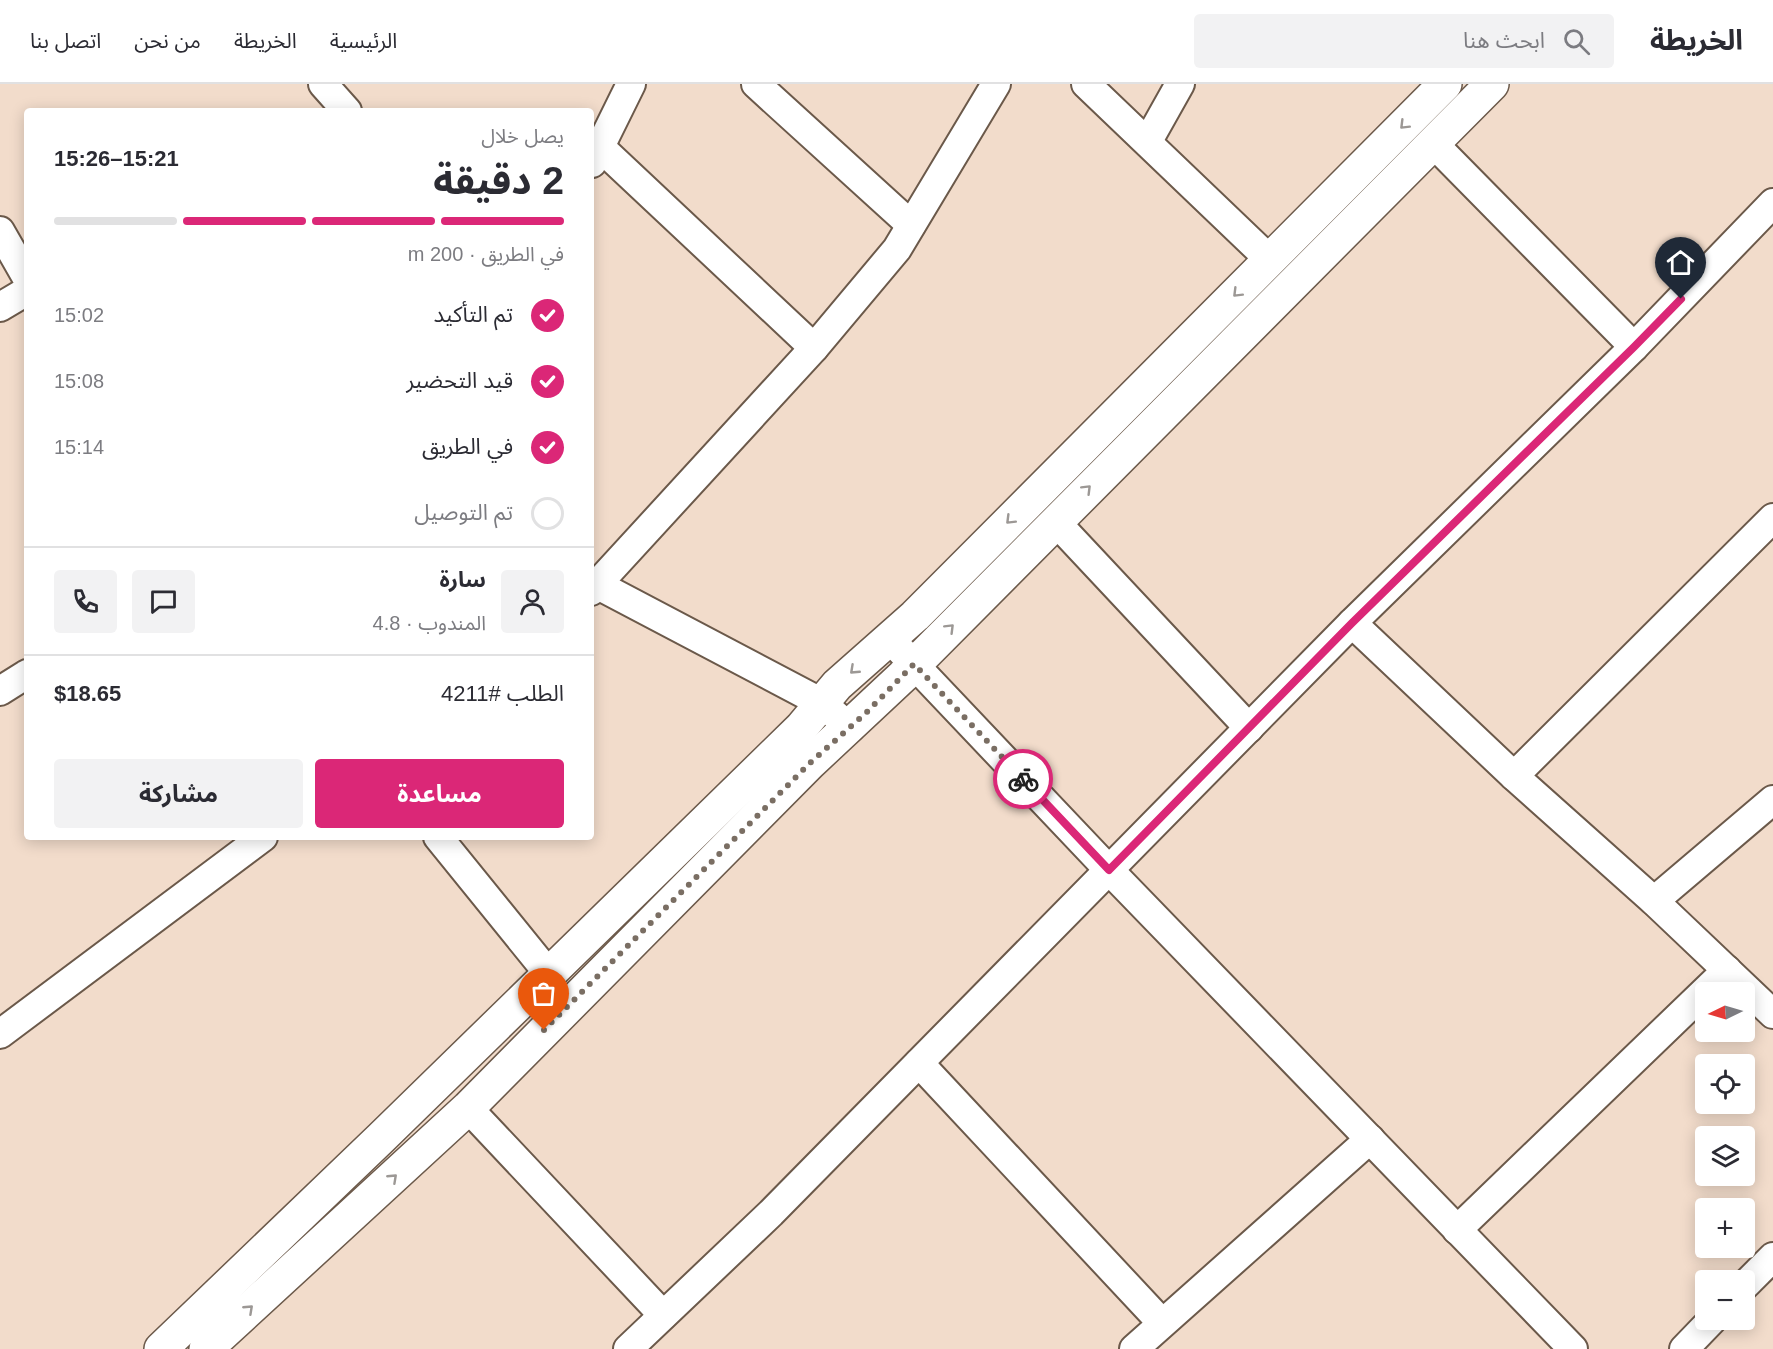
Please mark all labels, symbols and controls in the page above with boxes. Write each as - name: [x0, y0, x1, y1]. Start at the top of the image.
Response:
- search box: [1194, 14, 1614, 68]
- icon: search: [1560, 25, 1593, 58]
- text: الخريطة: [1650, 25, 1743, 56]
- text: ابحث هنا: [1463, 28, 1545, 53]
- text: اتصل بنا: [30, 29, 101, 52]
- text: من نحن: [134, 29, 201, 52]
- text: الخريطة: [234, 29, 297, 52]
- text: الرئيسية: [330, 29, 397, 52]
- one-way arrow: [1401, 118, 1412, 129]
- text: يصل خلال: [481, 125, 564, 147]
- text: 15:21–15:26: [54, 146, 179, 171]
- text: 2 دقيقة: [433, 159, 564, 202]
- pin: [1655, 237, 1706, 299]
- text: في الطريق · 200 m: [408, 243, 564, 265]
- icon: home: [1664, 246, 1697, 279]
- one-way arrow: [1233, 286, 1244, 297]
- icon: check: [531, 299, 564, 332]
- text: تم التأكيد: [433, 302, 513, 327]
- text: 15:02: [54, 304, 104, 326]
- icon: check: [531, 365, 564, 398]
- text: قيد التحضير: [406, 368, 513, 393]
- text: 15:08: [54, 370, 104, 392]
- icon: check: [531, 431, 564, 464]
- text: في الطريق: [422, 434, 513, 459]
- text: 15:14: [54, 436, 104, 458]
- one-way arrow: [1080, 486, 1091, 496]
- text: تم التوصيل: [414, 500, 513, 525]
- one-way arrow: [1006, 514, 1017, 524]
- text: سارة: [440, 567, 486, 592]
- button: phone: [54, 570, 117, 633]
- button: chat: [132, 570, 195, 633]
- button: person: [501, 570, 564, 633]
- text: المندوب · 4.8: [373, 612, 486, 634]
- one-way arrow: [942, 624, 953, 635]
- one-way arrow: [850, 662, 861, 673]
- text: $18.65: [54, 681, 121, 706]
- text: الطلب #4211: [441, 681, 564, 706]
- courier: [993, 749, 1053, 809]
- button: مشاركة: [54, 759, 303, 828]
- button: مساعدة: [315, 759, 564, 828]
- icon: bike: [1007, 763, 1040, 796]
- pin: [518, 968, 569, 1030]
- icon: bag: [527, 977, 560, 1010]
- north arrow: [1695, 982, 1755, 1042]
- map controls: [1695, 982, 1755, 1330]
- button: locate: [1695, 1054, 1755, 1114]
- button: layers: [1695, 1126, 1755, 1186]
- one-way arrow: [386, 1174, 396, 1185]
- button: +: [1695, 1198, 1755, 1258]
- button: −: [1695, 1270, 1755, 1330]
- one-way arrow: [242, 1306, 253, 1317]

